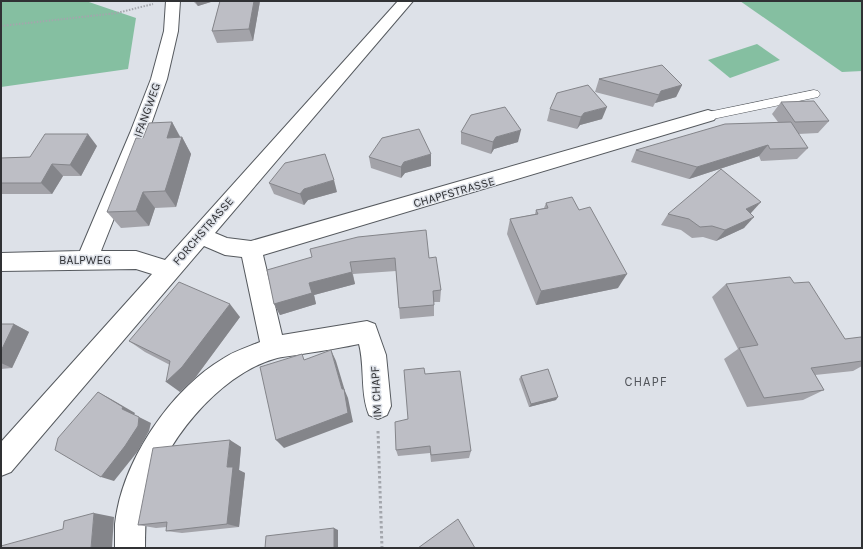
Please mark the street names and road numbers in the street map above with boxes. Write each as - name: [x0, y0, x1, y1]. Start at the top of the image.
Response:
- street label: IFANGWEG: [131, 81, 163, 139]
- street label: CHAPFSTRASSE: [412, 174, 496, 210]
- street label: FORCHSTRASSE: [170, 194, 236, 268]
- street label: BALPWEG: [59, 253, 111, 267]
- street label: IM CHAPF: [368, 366, 384, 418]

